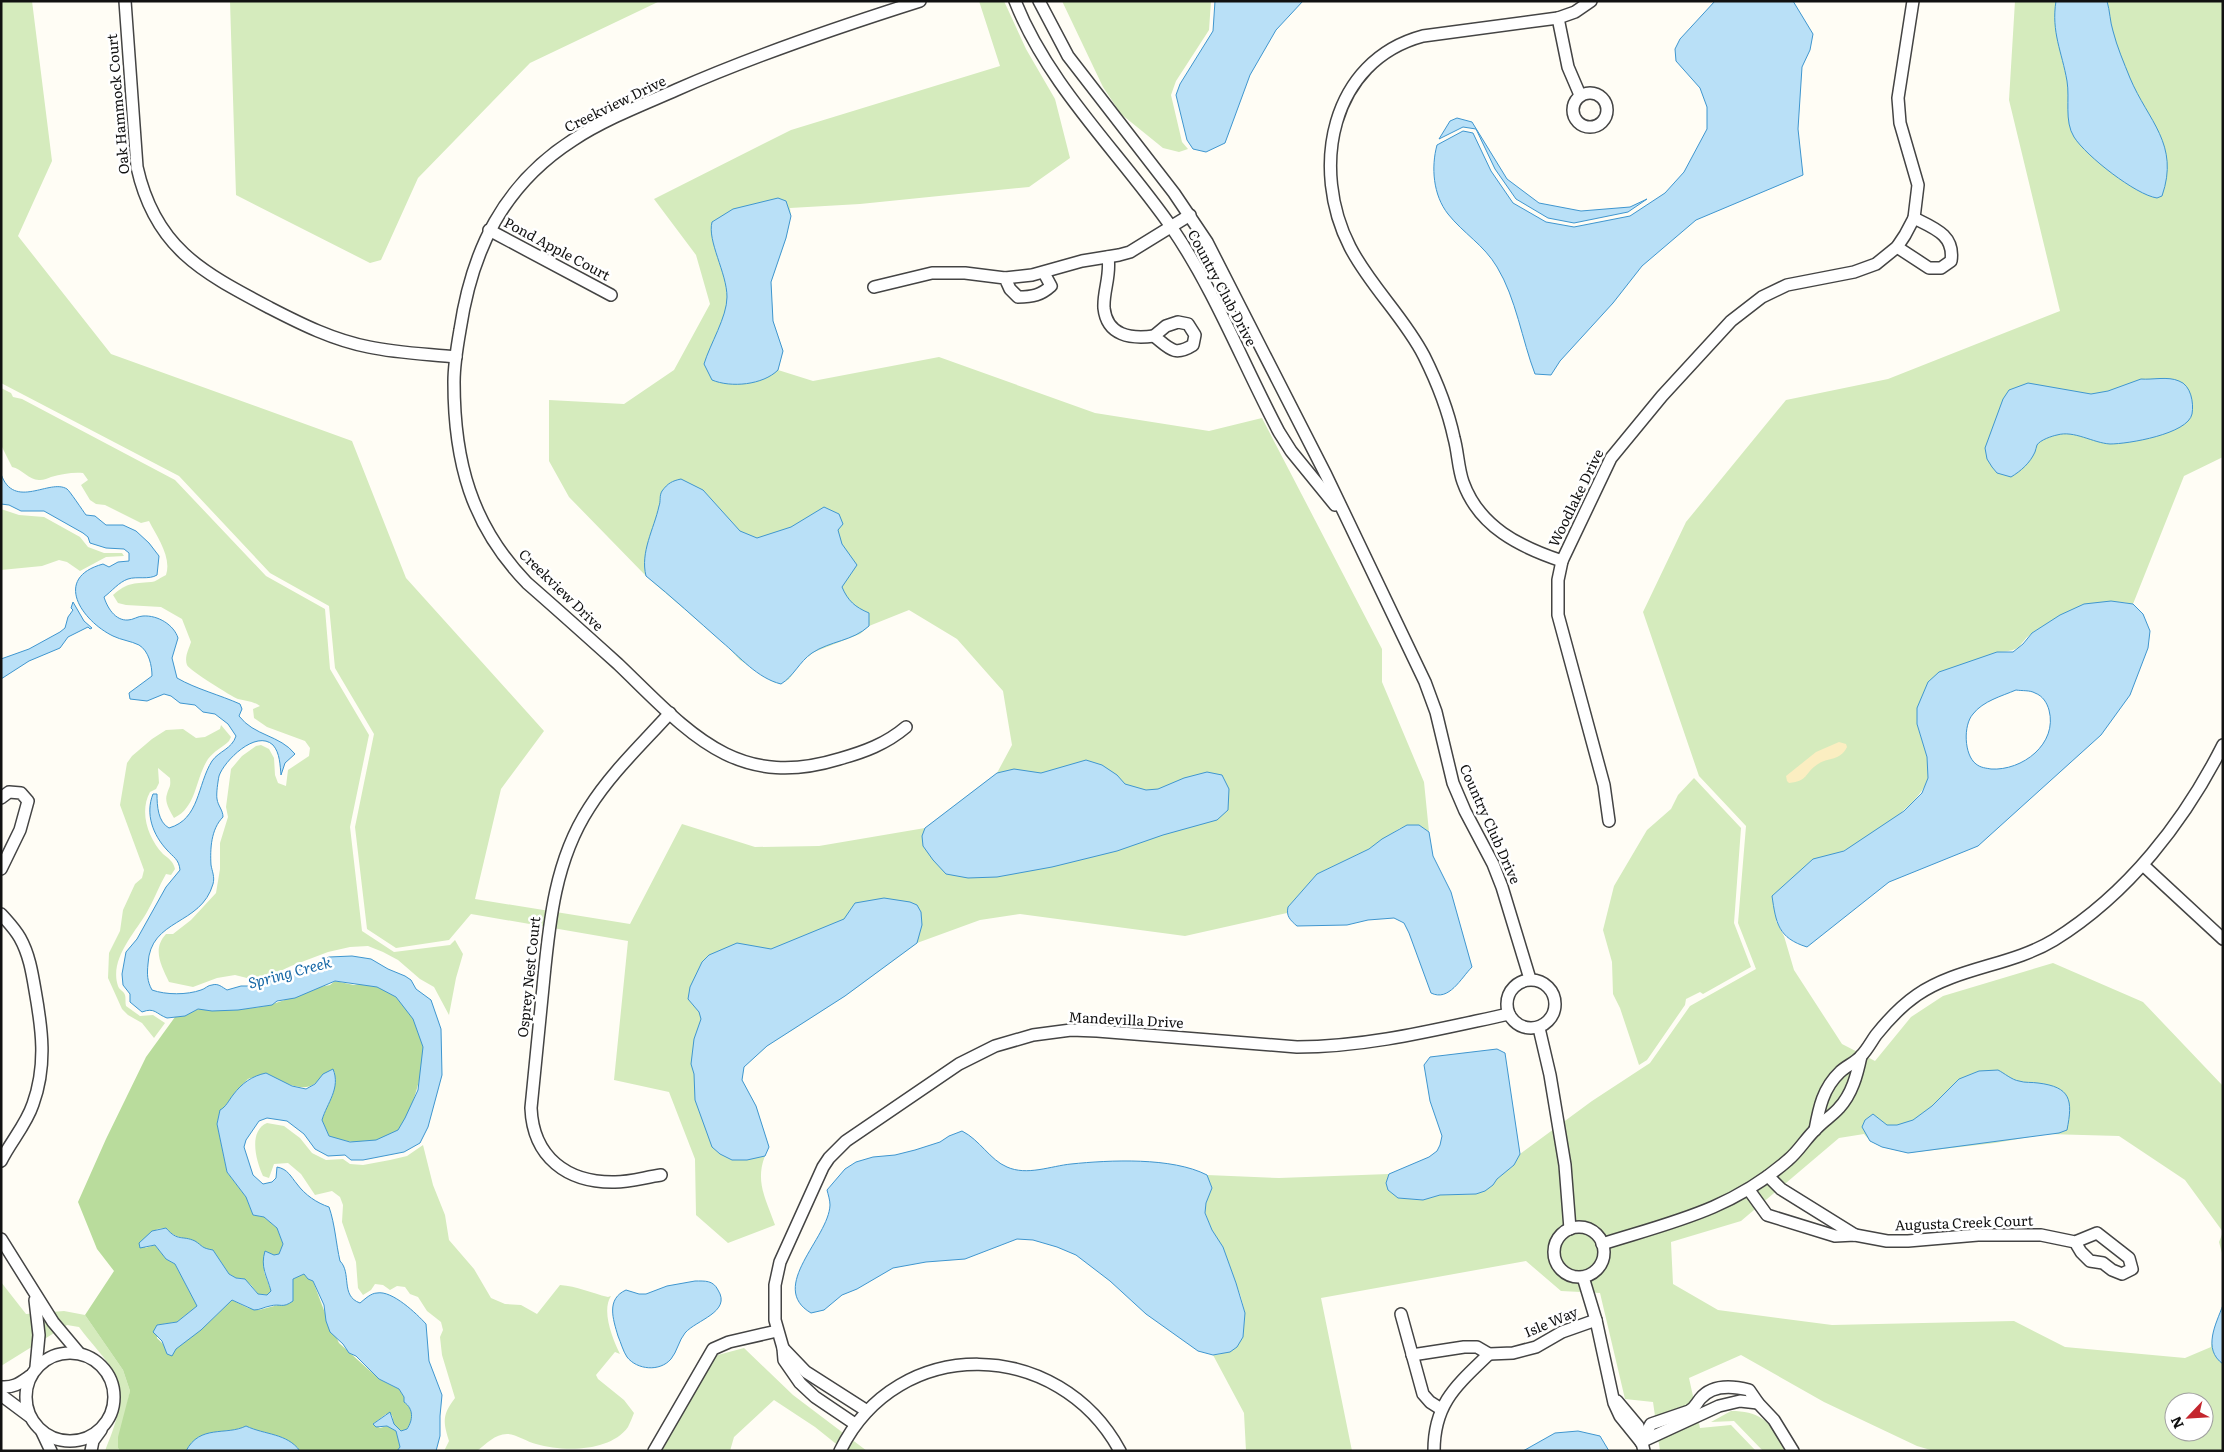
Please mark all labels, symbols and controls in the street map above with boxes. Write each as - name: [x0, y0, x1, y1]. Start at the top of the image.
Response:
- street label: Oak Hammock Court: [101, 33, 133, 175]
- street label: Creekview Drive: [560, 70, 669, 136]
- street label: Pond Apple Court: [501, 212, 614, 285]
- street label: Country Club Drive: [1184, 226, 1262, 349]
- street label: Woodlake Drive: [1543, 445, 1607, 550]
- street label: Creekview Drive: [515, 544, 608, 635]
- street label: Country Club Drive: [1455, 760, 1526, 887]
- street label: Osprey Nest Court: [512, 915, 544, 1038]
- water label: Spring Creek: [245, 949, 334, 994]
- street label: Mandevilla Drive: [1068, 1006, 1184, 1032]
- street label: Augusta Creek Court: [1894, 1210, 2034, 1234]
- street label: Isle Way: [1521, 1300, 1581, 1341]
- north arrow: [2164, 1392, 2214, 1442]
- text: N: [2165, 1413, 2188, 1432]

